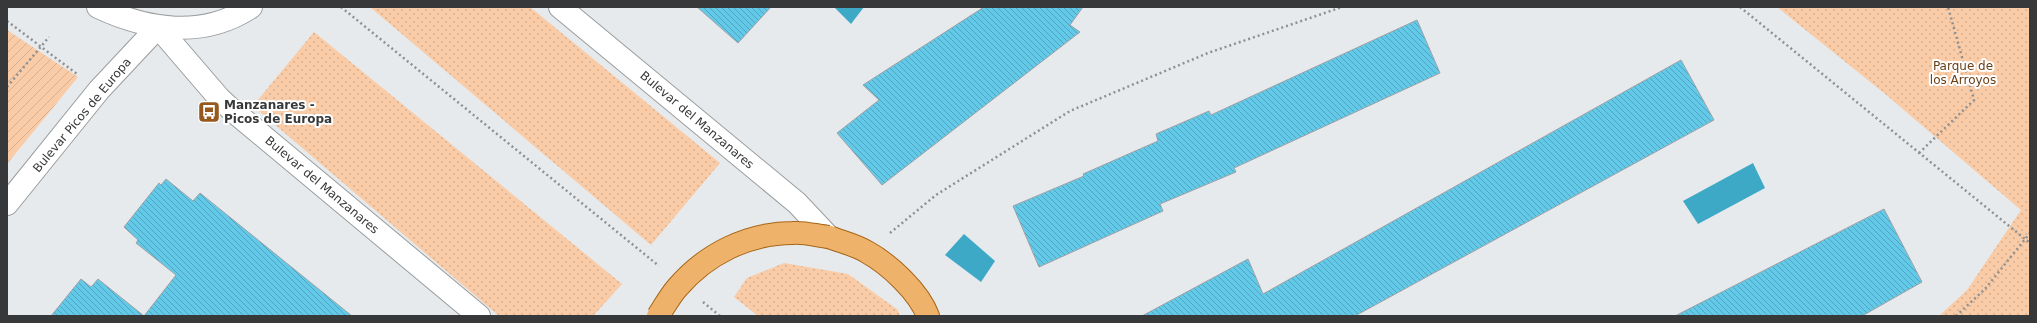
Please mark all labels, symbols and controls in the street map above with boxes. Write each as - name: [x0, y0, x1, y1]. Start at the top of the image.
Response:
- street label: Bulevar Picos de Europa: [30, 55, 134, 175]
- park label: Parque de los Arroyos: [1930, 59, 1996, 87]
- street label: Bulevar del Manzanares: [637, 68, 757, 172]
- place label: Manzanares - Picos de Europa: [224, 98, 332, 126]
- bus stop icon: Manzanares - Picos de Europa: [196, 99, 222, 125]
- street label: Bulevar del Manzanares: [262, 133, 382, 237]

